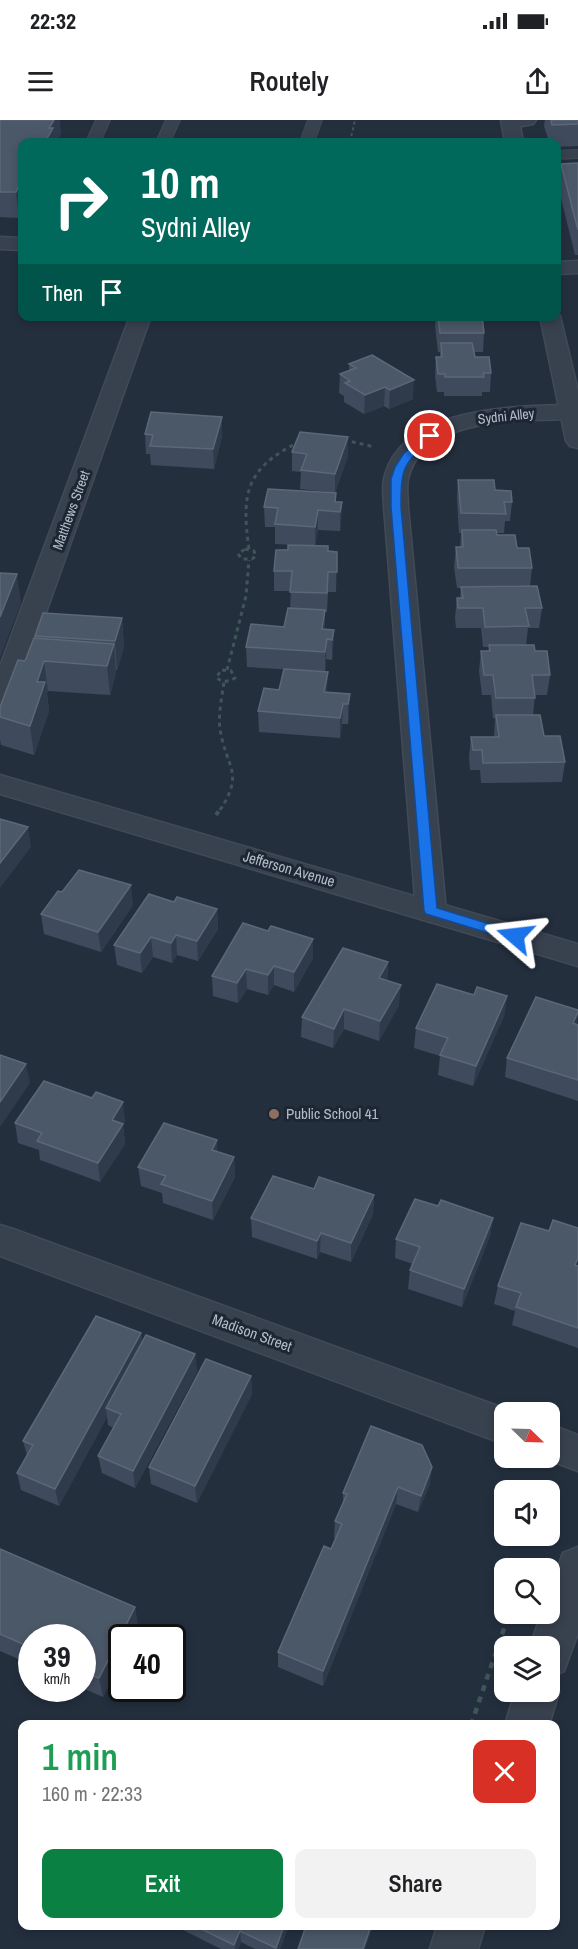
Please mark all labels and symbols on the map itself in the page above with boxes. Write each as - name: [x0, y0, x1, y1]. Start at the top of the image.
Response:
- street label: Sydni Alley: [477, 404, 535, 428]
- pin: [404, 410, 455, 461]
- street label: Matthews Street: [48, 468, 94, 552]
- street label: Jefferson Avenue: [241, 845, 338, 892]
- position arrow: [483, 904, 547, 968]
- place label: Public School 41: [286, 1103, 378, 1124]
- marker: Public School 41: [267, 1107, 281, 1121]
- street label: Madison Street: [209, 1308, 295, 1357]
- north arrow: [494, 1402, 560, 1468]
- speed limit sign: 40: [108, 1624, 186, 1702]

